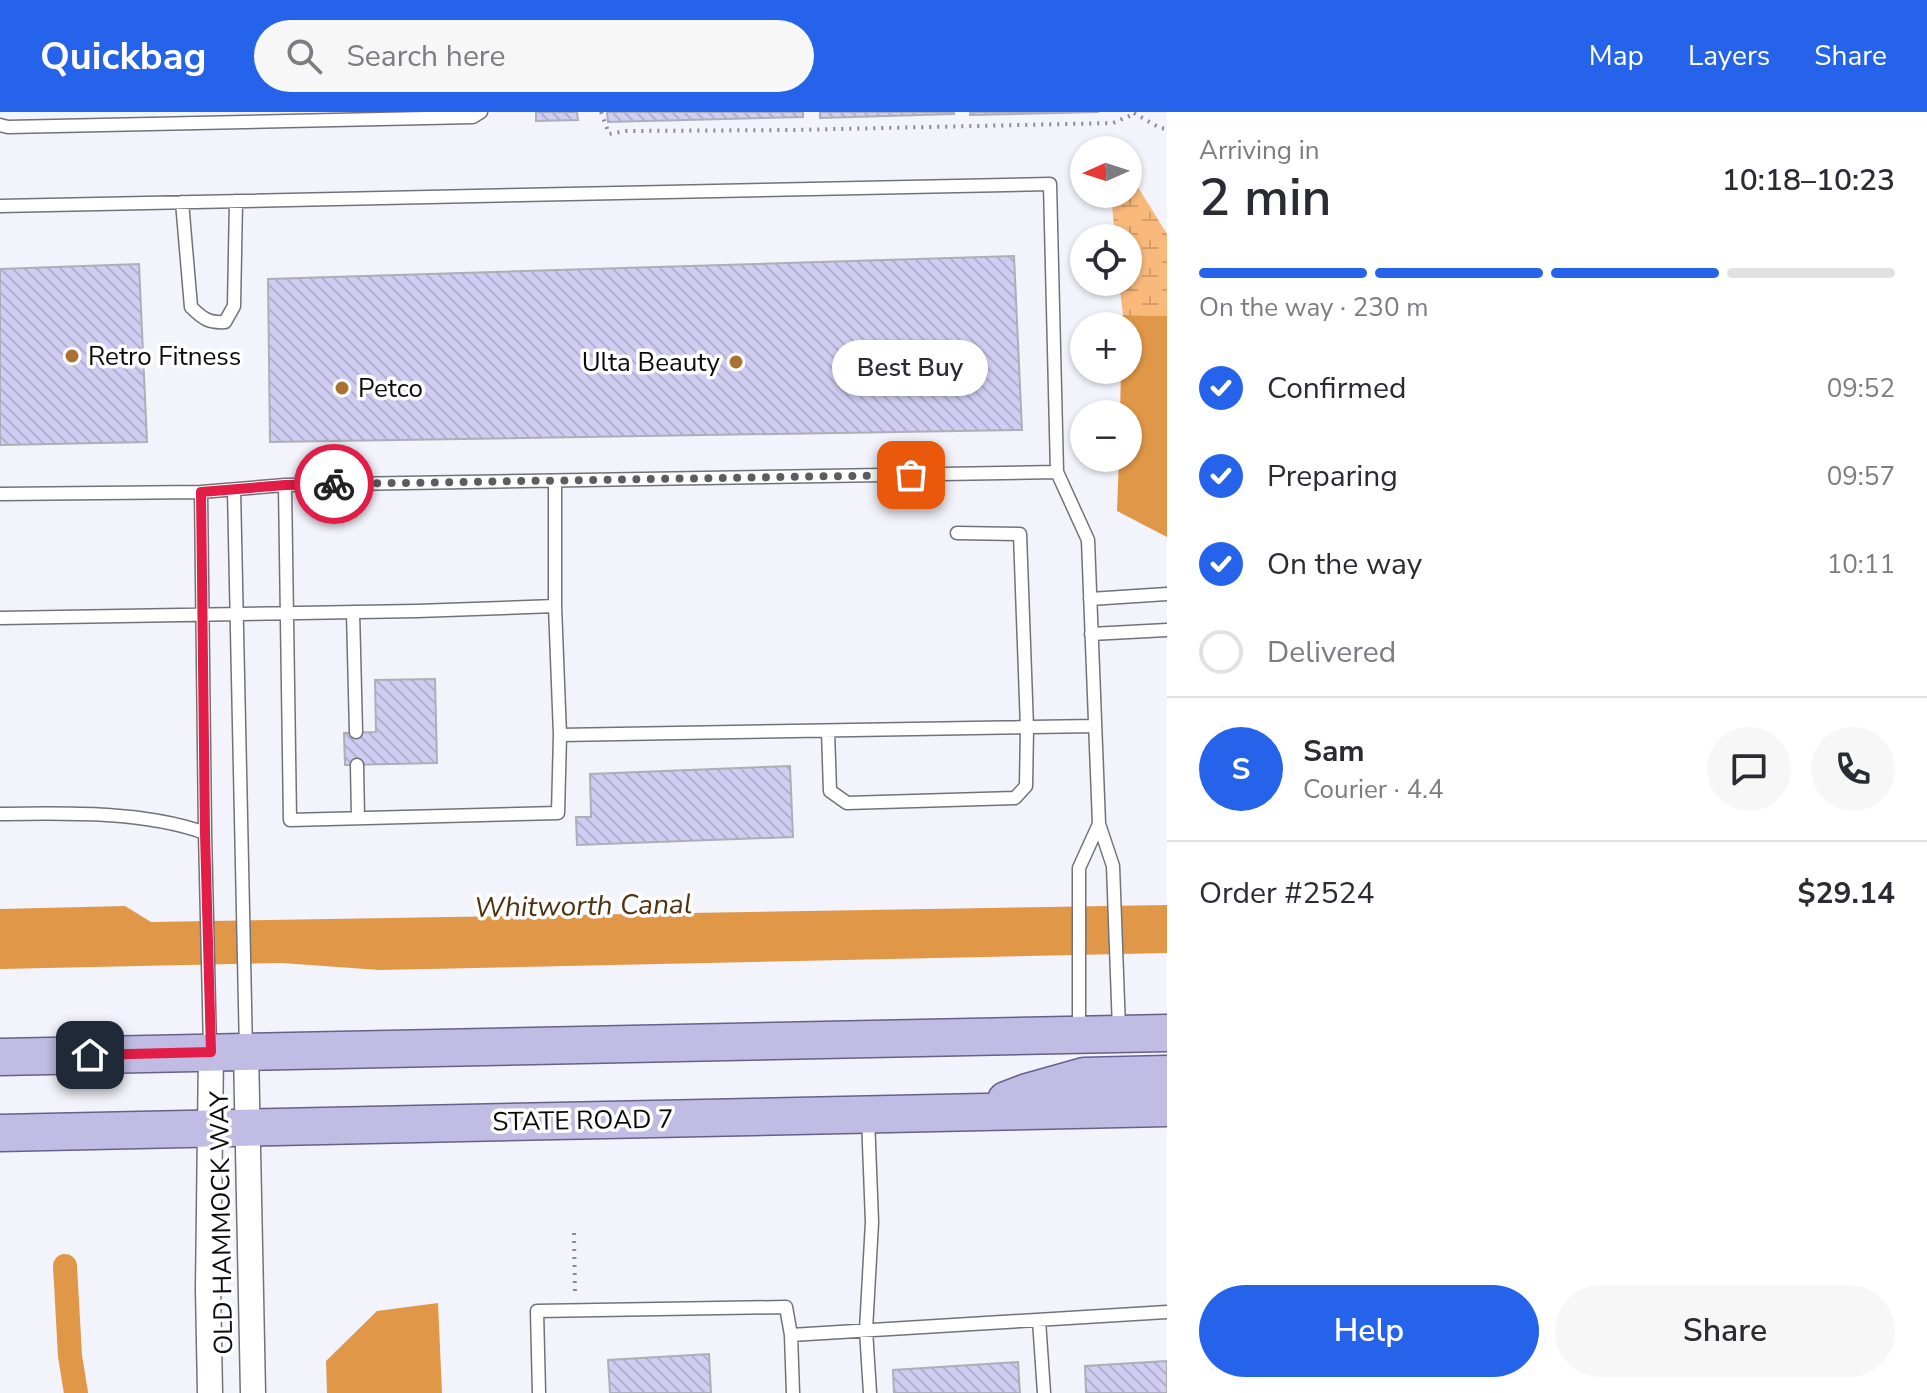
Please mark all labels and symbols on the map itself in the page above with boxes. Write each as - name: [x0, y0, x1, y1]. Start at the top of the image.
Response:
- north arrow: [1070, 136, 1142, 208]
- place label: Retro Fitness: [88, 339, 241, 374]
- callout: Best Buy: [833, 339, 989, 395]
- place label: Ulta Beauty: [582, 345, 721, 380]
- marker: Retro Fitness: [63, 347, 81, 365]
- marker: Ulta Beauty: [727, 353, 745, 371]
- place label: Petco: [358, 371, 423, 406]
- marker: Petco: [333, 379, 351, 397]
- pin: [877, 441, 945, 509]
- courier: [294, 444, 374, 524]
- water label: Whitworth Canal: [474, 885, 692, 927]
- pin: [56, 1021, 124, 1089]
- street label: OLD HAMMOCK WAY: [202, 1090, 241, 1355]
- street label: STATE ROAD 7: [492, 1101, 674, 1140]

